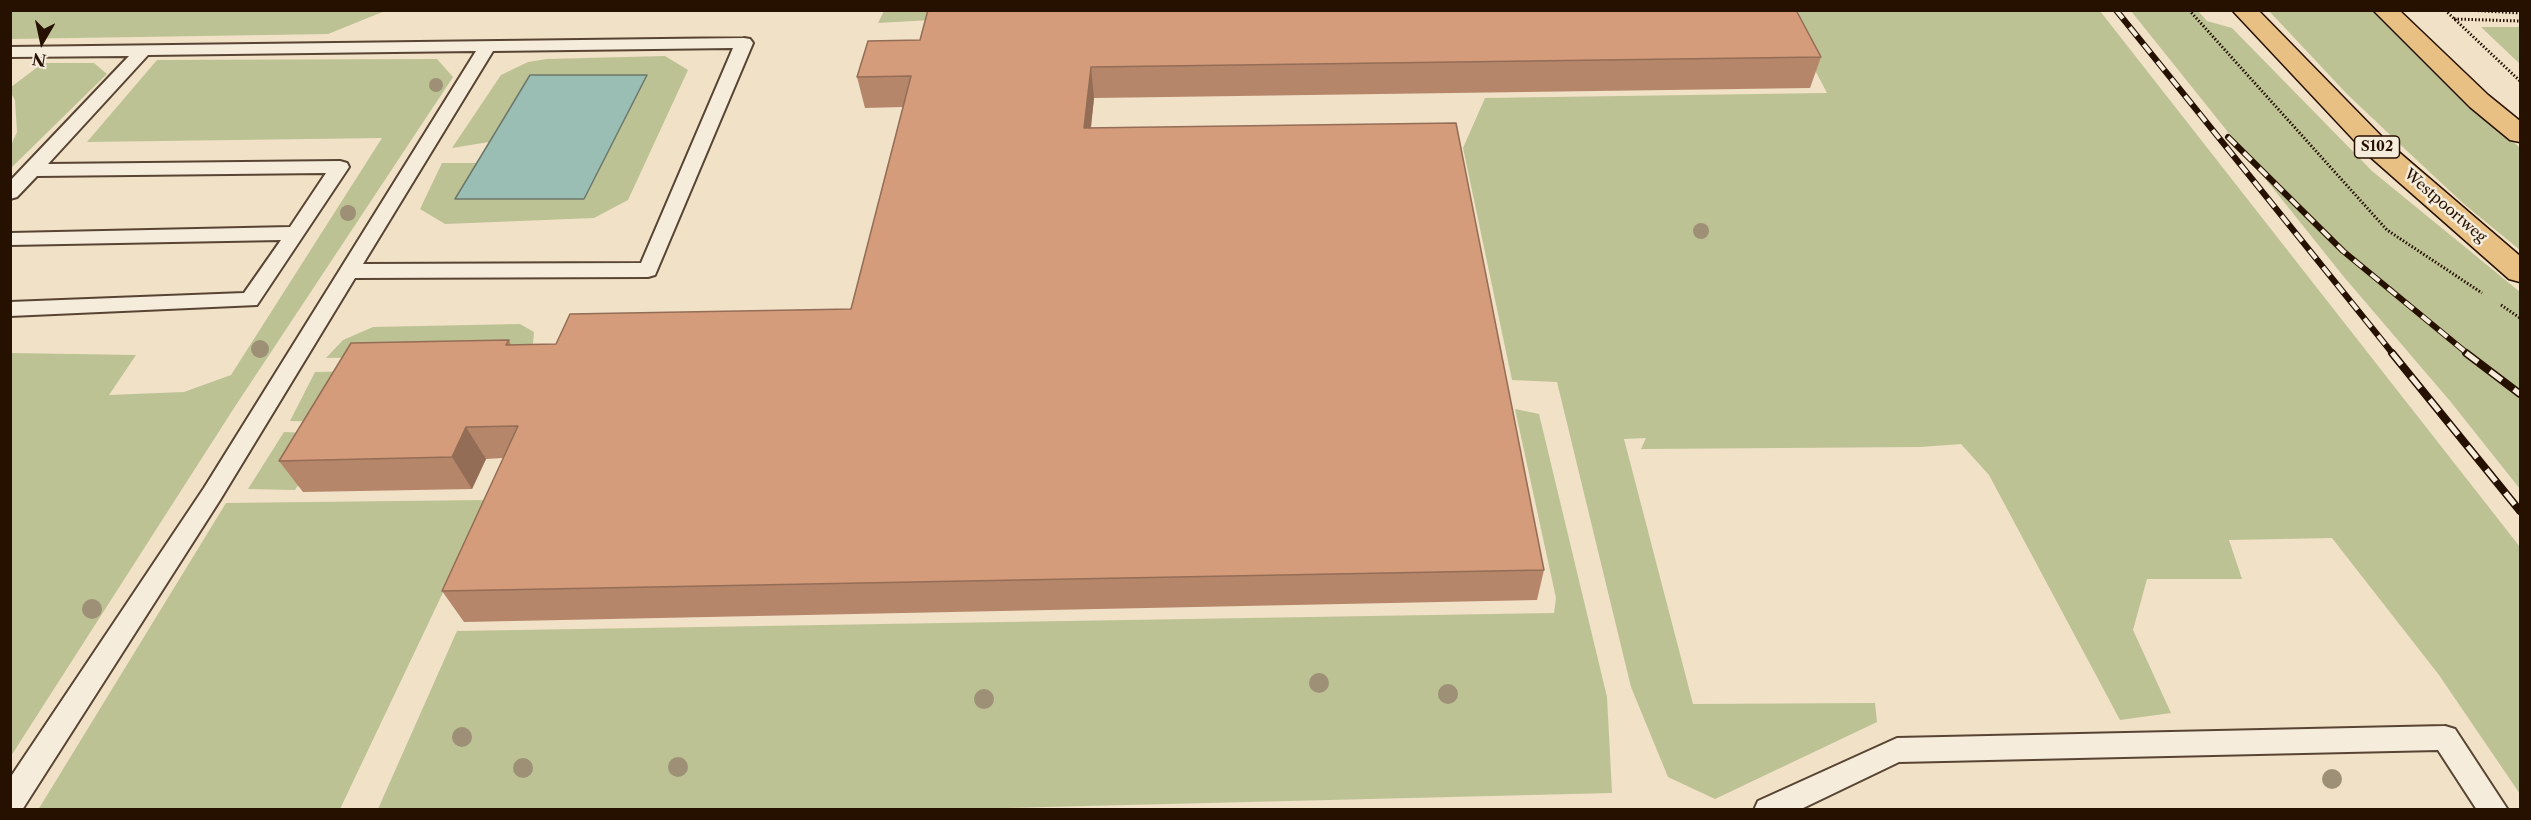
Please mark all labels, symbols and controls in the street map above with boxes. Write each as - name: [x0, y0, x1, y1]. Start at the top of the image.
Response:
- north arrow: [12, 12, 72, 72]
- text: N: [31, 49, 48, 71]
- road number: S102: [2354, 136, 2400, 158]
- street label: Westpoortweg: [2400, 165, 2490, 247]

